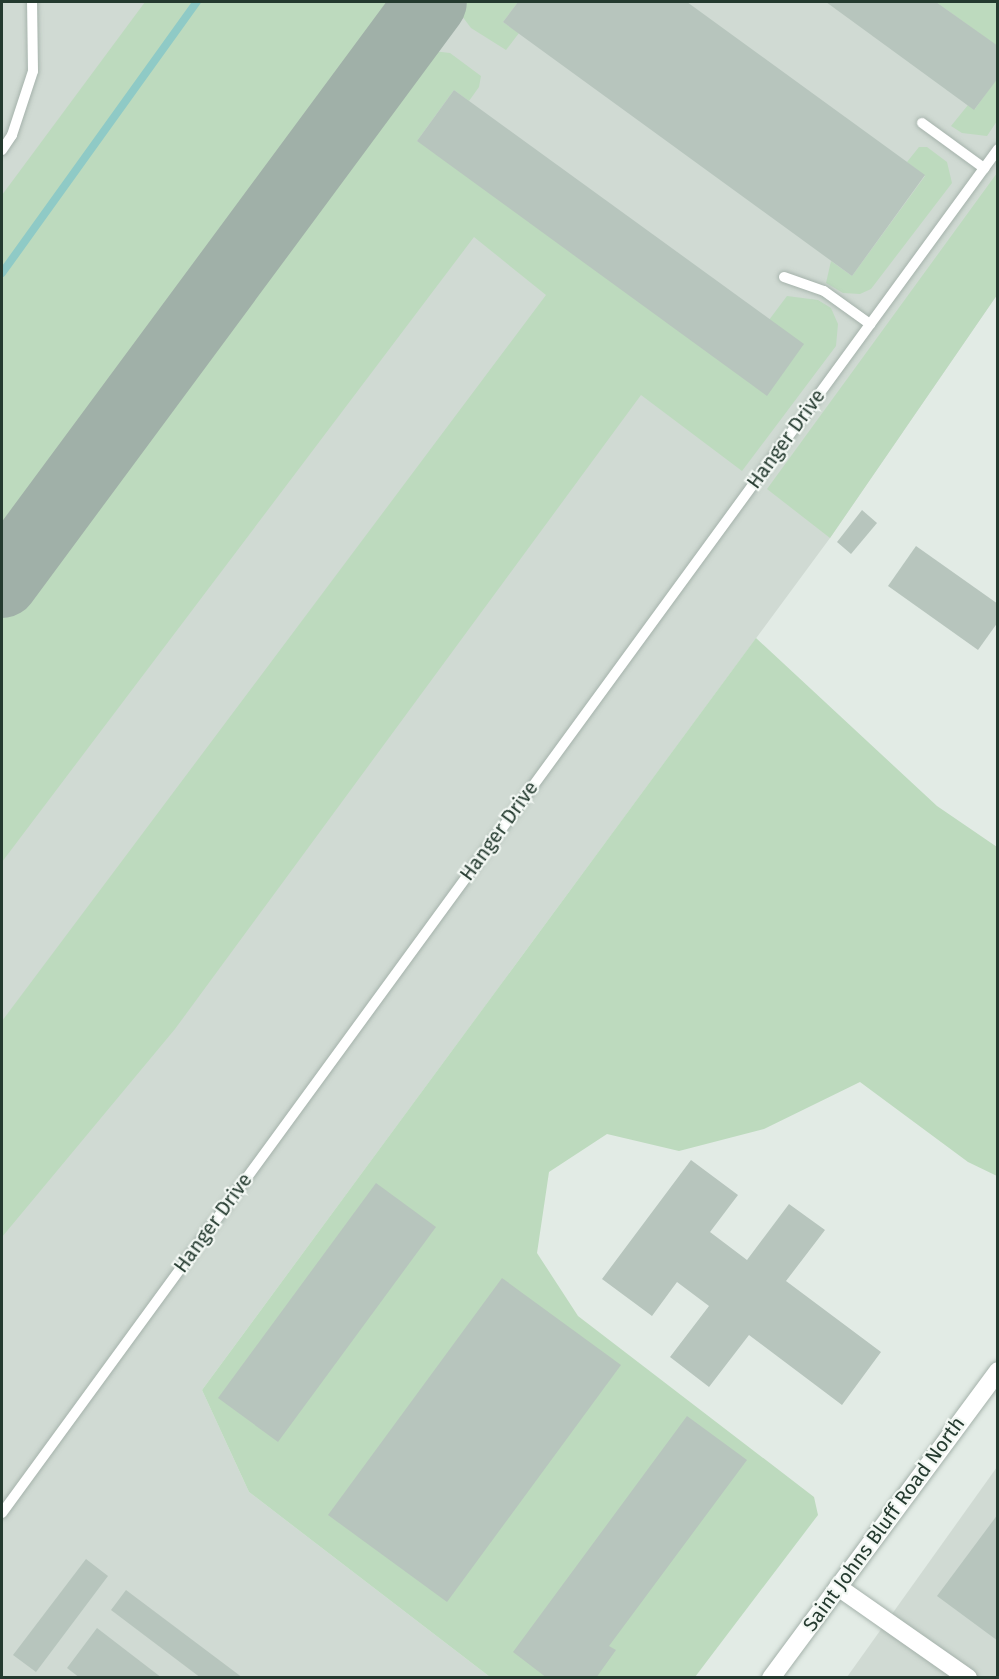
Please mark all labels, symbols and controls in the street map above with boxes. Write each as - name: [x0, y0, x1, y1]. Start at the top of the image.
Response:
- street label: Hanger Drive: [742, 385, 830, 493]
- street label: Hanger Drive: [455, 777, 543, 885]
- street label: Hanger Drive: [169, 1169, 257, 1277]
- street label: Saint Johns Bluff Road North: [798, 1412, 970, 1636]

